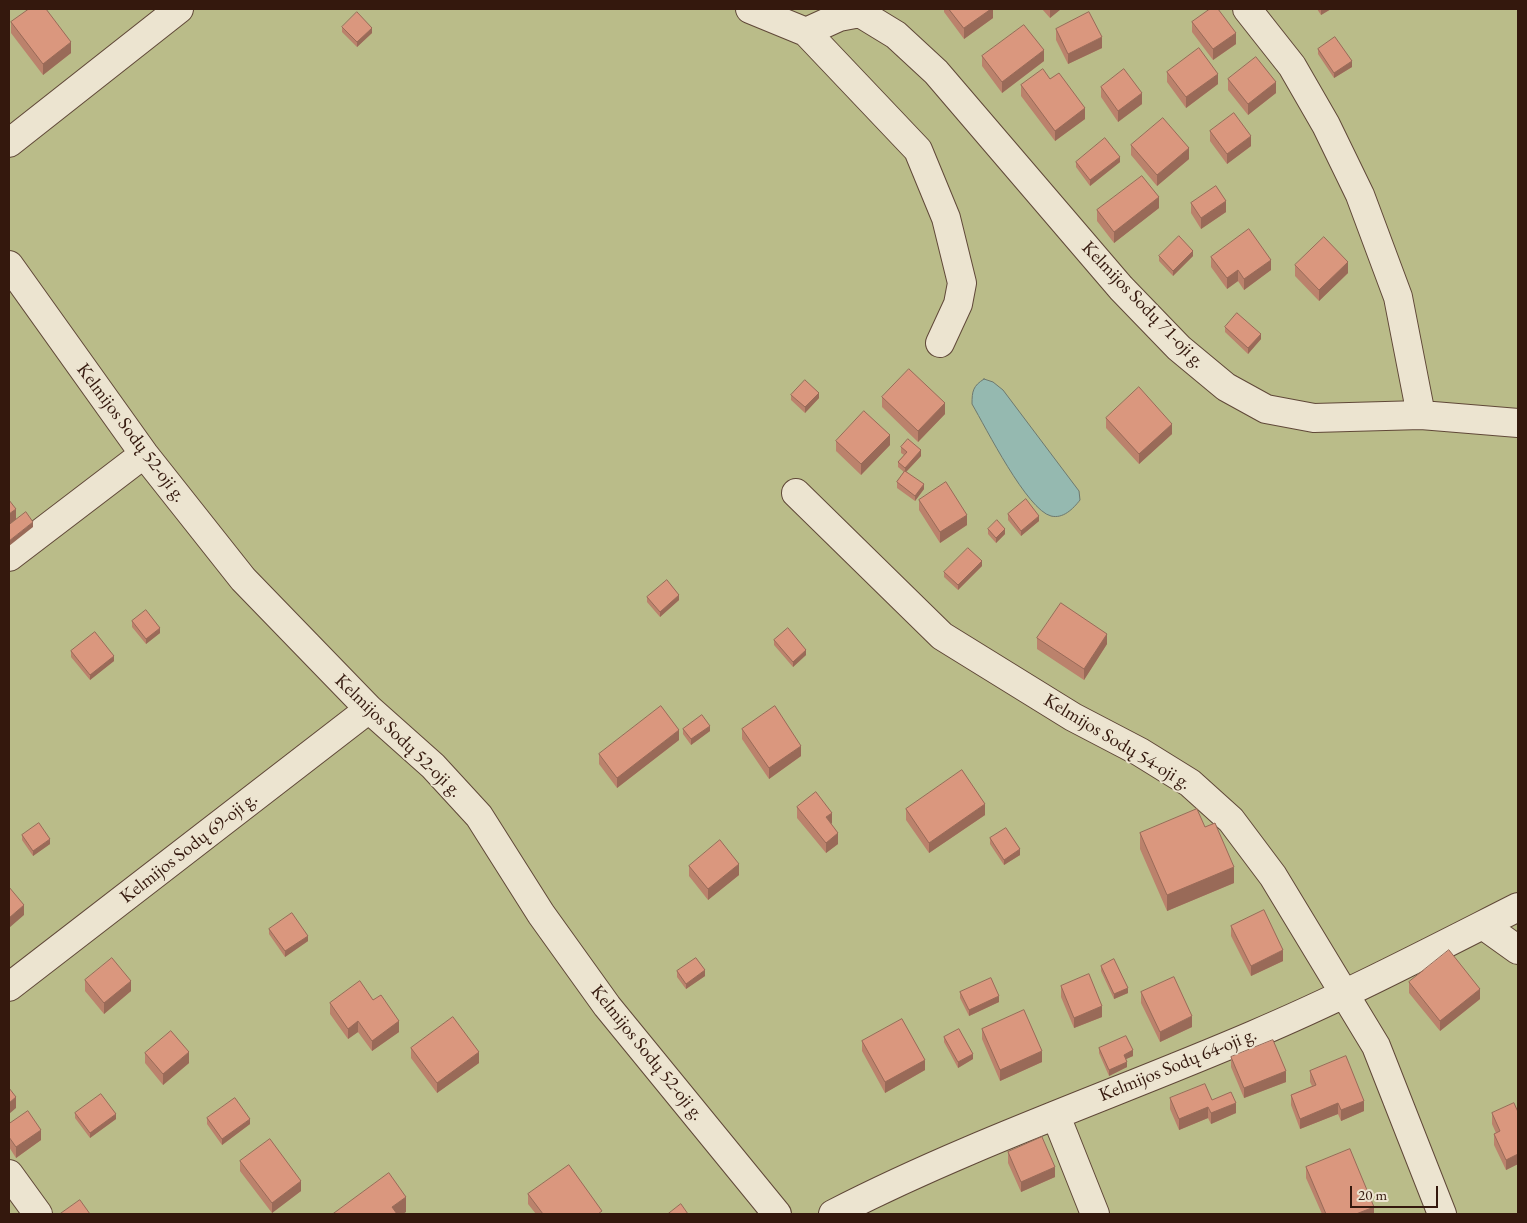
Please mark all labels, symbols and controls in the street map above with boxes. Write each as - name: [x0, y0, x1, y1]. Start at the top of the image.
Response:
- street label: Kelmijos Sodų 71-oji g.: [1076, 237, 1210, 373]
- street label: Kelmijos Sodų 52-oji g.: [71, 359, 191, 507]
- street label: Kelmijos Sodų 52-oji g.: [330, 669, 466, 803]
- street label: Kelmijos Sodų 54-oji g.: [1039, 689, 1195, 795]
- street label: Kelmijos Sodų 69-oji g.: [116, 787, 262, 909]
- street label: Kelmijos Sodų 52-oji g.: [585, 981, 709, 1125]
- street label: Kelmijos Sodų 64-oji g.: [1096, 1023, 1260, 1107]
- scale bar: [1352, 1176, 1440, 1208]
- text: 20 m: [1358, 1185, 1387, 1204]

